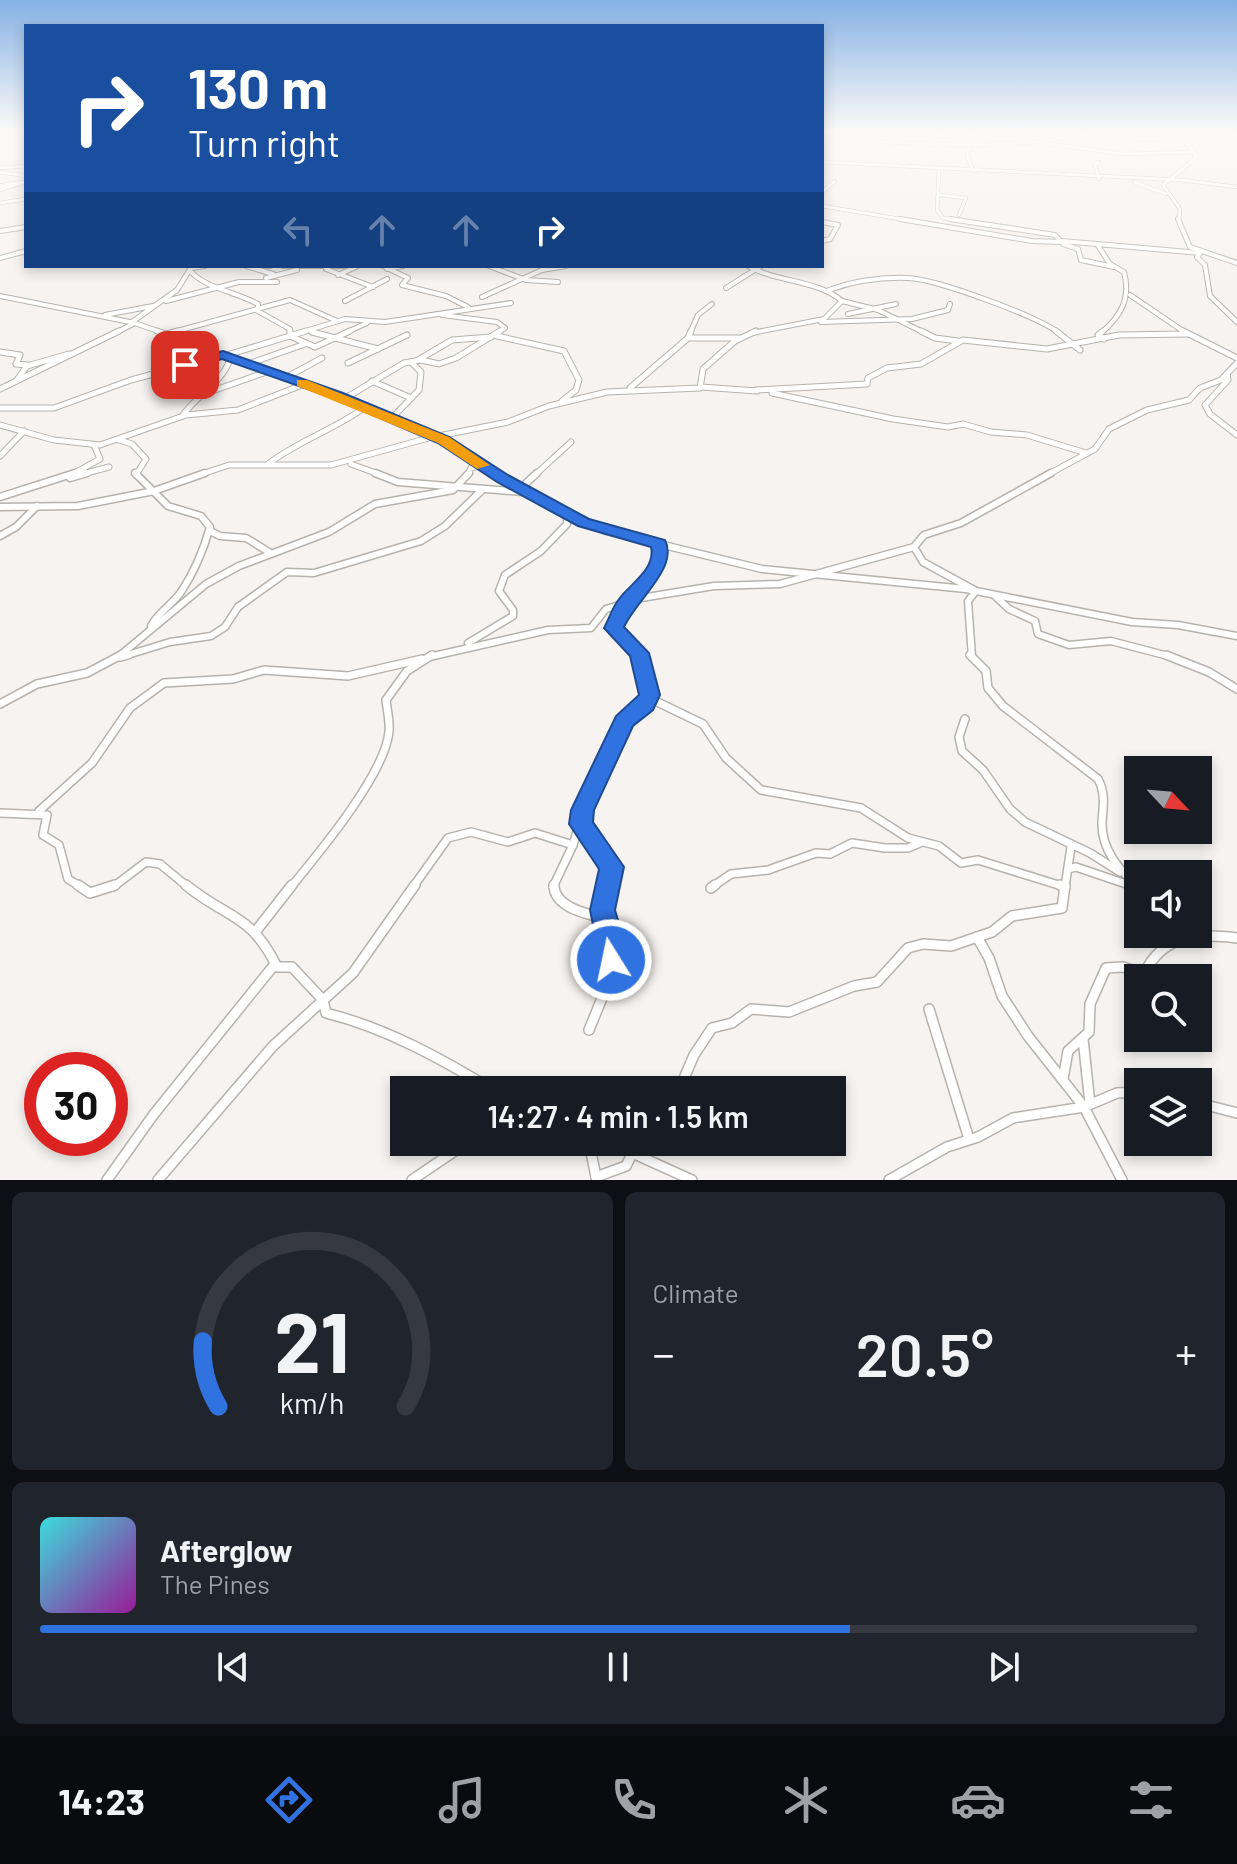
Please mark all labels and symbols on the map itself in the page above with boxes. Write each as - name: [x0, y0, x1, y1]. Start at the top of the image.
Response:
- pin: [151, 331, 219, 399]
- north arrow: [1124, 756, 1212, 844]
- position arrow: [569, 918, 653, 1002]
- speed limit sign: 30: [24, 1052, 128, 1156]

